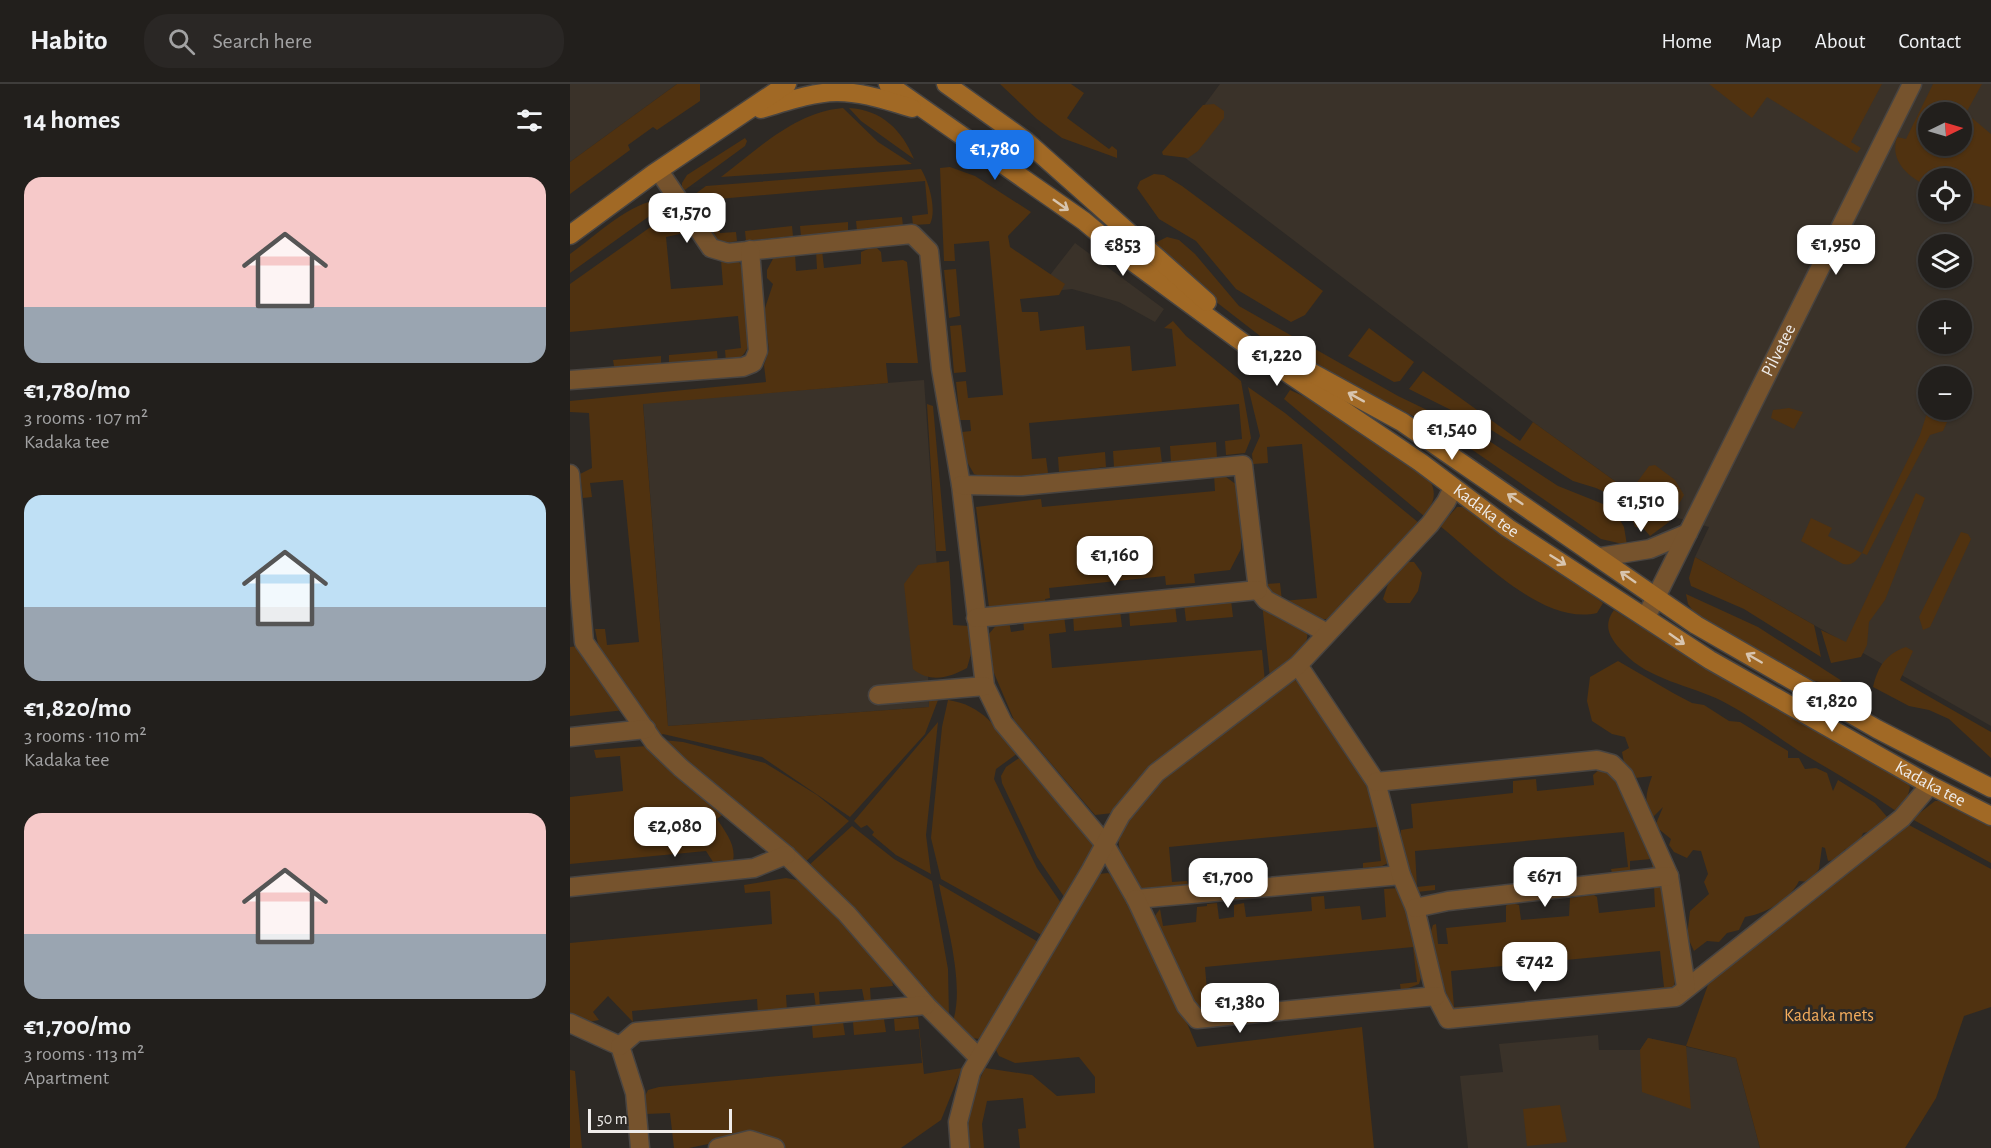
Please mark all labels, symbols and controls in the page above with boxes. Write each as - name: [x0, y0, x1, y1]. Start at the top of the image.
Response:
- search box: [144, 14, 564, 68]
- icon: search: [165, 25, 198, 58]
- text: Habito: [30, 27, 108, 55]
- text: Search here: [213, 30, 312, 52]
- text: Home: [1661, 31, 1712, 52]
- text: Map: [1745, 31, 1782, 52]
- text: About: [1815, 31, 1865, 52]
- text: Contact: [1898, 31, 1961, 52]
- north arrow: [1918, 102, 1972, 156]
- map controls: [1918, 102, 1972, 420]
- icon: filters: [513, 104, 546, 137]
- text: 14 homes: [24, 107, 120, 133]
- pin: €1,780: [946, 130, 1044, 181]
- text: €1,780: [970, 139, 1020, 159]
- button: locate: [1918, 168, 1972, 222]
- pin: €1,570: [638, 193, 736, 244]
- one-way arrow: [1052, 199, 1068, 211]
- text: €1,570: [663, 202, 711, 222]
- icon: home: [231, 216, 339, 324]
- pin: €1,950: [1787, 225, 1885, 276]
- pin: €853: [1087, 226, 1159, 277]
- text: €1,950: [1811, 234, 1861, 254]
- button: layers: [1918, 234, 1972, 288]
- text: €853: [1105, 235, 1141, 255]
- button: +: [1918, 300, 1972, 354]
- street label: Pilvetee: [1759, 321, 1800, 379]
- pin: €1,220: [1228, 336, 1326, 387]
- text: €1,220: [1252, 345, 1302, 365]
- button: −: [1918, 366, 1972, 420]
- text: €1,780/mo: [24, 377, 130, 403]
- one-way arrow: [1347, 391, 1365, 402]
- text: 3 rooms · 107 m²: [24, 408, 148, 428]
- pin: €1,540: [1403, 410, 1501, 461]
- text: €1,540: [1427, 419, 1477, 439]
- text: Kadaka tee: [24, 432, 109, 452]
- street label: Kadaka tee: [1449, 481, 1522, 541]
- pin: €1,510: [1592, 482, 1690, 533]
- text: €1,510: [1617, 491, 1665, 511]
- one-way arrow: [1507, 493, 1524, 505]
- icon: home: [231, 534, 339, 642]
- pin: €1,160: [1066, 536, 1164, 587]
- text: €1,160: [1091, 545, 1139, 565]
- one-way arrow: [1549, 554, 1566, 566]
- one-way arrow: [1621, 571, 1637, 583]
- one-way arrow: [1669, 633, 1685, 645]
- one-way arrow: [1746, 652, 1763, 664]
- pin: €1,820: [1783, 682, 1881, 733]
- text: €1,820: [1807, 691, 1857, 711]
- text: €1,820/mo: [24, 695, 131, 721]
- text: 3 rooms · 110 m²: [24, 726, 147, 746]
- text: Kadaka tee: [24, 750, 109, 770]
- street label: Kadaka tee: [1892, 758, 1968, 810]
- pin: €2,080: [626, 807, 724, 858]
- text: €2,080: [648, 816, 702, 836]
- icon: home: [231, 852, 339, 960]
- pin: €671: [1509, 857, 1581, 908]
- pin: €1,700: [1179, 858, 1277, 909]
- text: €671: [1528, 866, 1562, 886]
- text: €1,700: [1203, 867, 1253, 887]
- pin: €742: [1499, 942, 1571, 993]
- text: €742: [1516, 951, 1554, 971]
- pin: €1,380: [1191, 983, 1289, 1034]
- text: €1,380: [1215, 992, 1265, 1012]
- park label: Kadaka mets: [1784, 1007, 1874, 1025]
- text: €1,700/mo: [24, 1013, 131, 1039]
- text: 3 rooms · 113 m²: [24, 1044, 144, 1064]
- text: Apartment: [24, 1068, 109, 1088]
- scale bar: [588, 1106, 732, 1134]
- text: 50 m: [597, 1111, 628, 1127]

